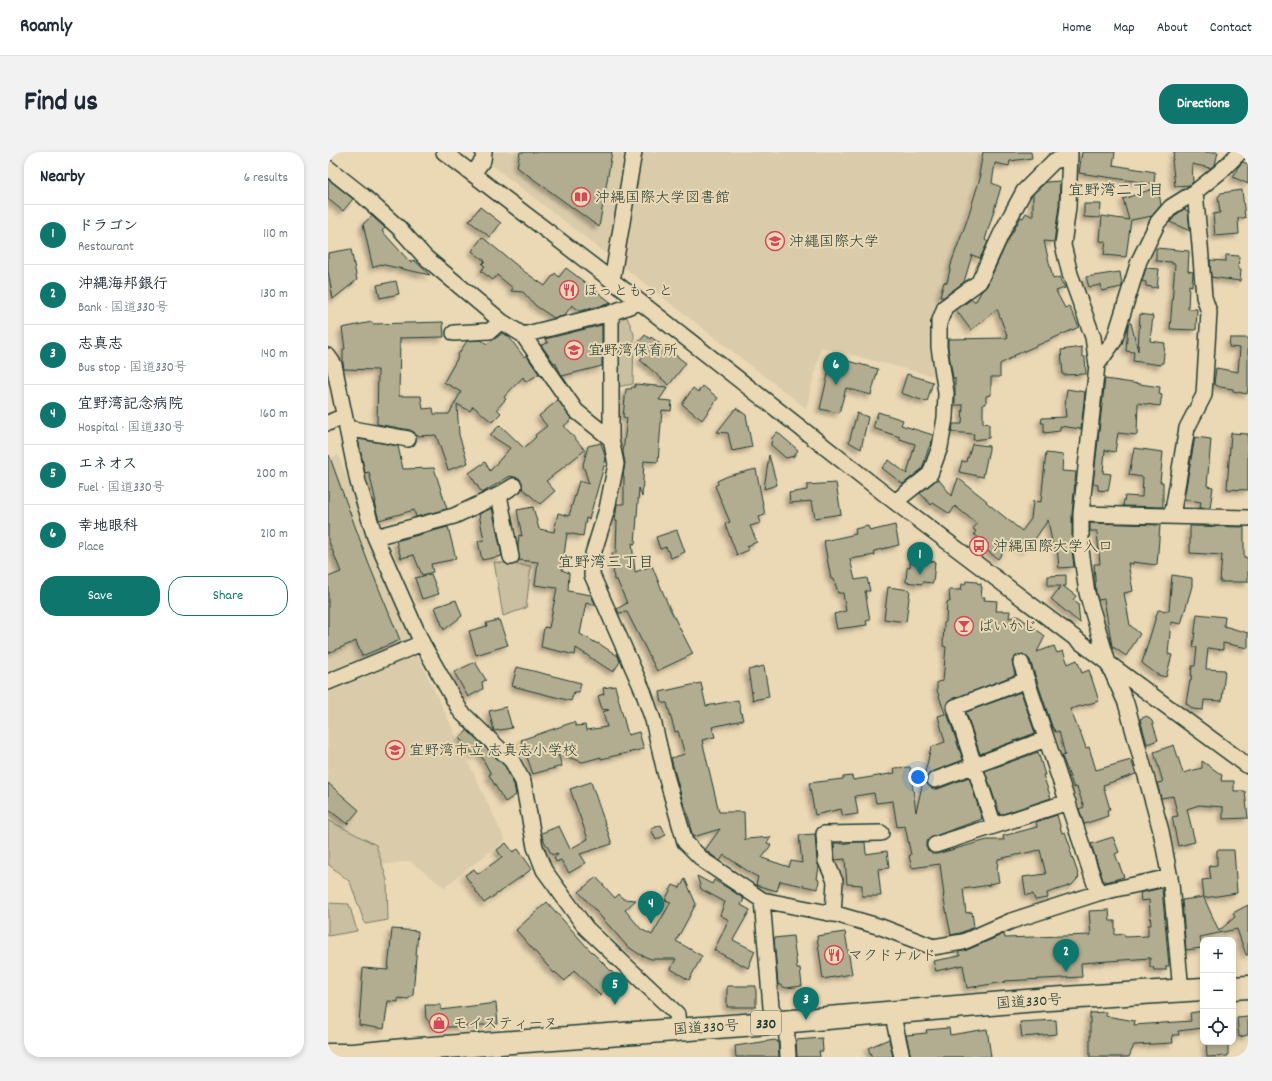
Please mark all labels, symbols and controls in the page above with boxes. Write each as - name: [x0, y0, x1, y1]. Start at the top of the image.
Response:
- text: Roamly: [20, 14, 72, 41]
- text: Home: [1062, 18, 1091, 38]
- text: Map: [1113, 18, 1135, 38]
- text: About: [1157, 18, 1188, 38]
- text: Contact: [1210, 18, 1252, 38]
- text: Find us: [24, 84, 98, 124]
- button: Directions: [1159, 84, 1248, 124]
- text: Nearby: [40, 166, 84, 190]
- text: 6 results: [244, 169, 288, 188]
- district label: 宜野湾二丁目: [1068, 180, 1164, 203]
- library icon: 沖縄国際大学図書館: [570, 186, 592, 208]
- place label: 沖縄国際大学図書館: [595, 188, 730, 210]
- text: ドラゴン: [78, 216, 138, 238]
- text: 1: [52, 225, 54, 244]
- text: 110 m: [263, 225, 288, 244]
- school or university icon: 沖繩国際大学: [764, 230, 786, 252]
- place label: 沖繩国際大学: [789, 232, 879, 254]
- text: Restaurant: [78, 238, 134, 257]
- text: 沖縄海邦銀行: [78, 274, 168, 296]
- restaurant icon: ほっともっと: [558, 279, 580, 301]
- place label: ほっともっと: [583, 281, 673, 303]
- text: 2: [50, 285, 56, 304]
- text: 130 m: [260, 285, 288, 304]
- text: Bank · 国道330号: [78, 299, 168, 318]
- text: 志真志: [78, 334, 123, 356]
- school or university icon: 宜野湾保育所: [563, 339, 585, 361]
- place label: 宜野湾保育所: [588, 341, 678, 363]
- text: 3: [50, 345, 56, 364]
- text: 140 m: [261, 345, 288, 364]
- pin: 6: [823, 352, 849, 385]
- text: Bus stop · 国道330号: [78, 359, 187, 378]
- text: 宜野湾記念病院: [78, 394, 183, 416]
- text: 4: [50, 405, 56, 424]
- text: 160 m: [260, 405, 288, 424]
- text: Hospital · 国道330号: [78, 419, 185, 438]
- text: エネオス: [78, 454, 137, 476]
- text: 5: [50, 465, 56, 484]
- text: 200 m: [256, 465, 288, 484]
- text: Fuel · 国道330号: [78, 479, 165, 498]
- text: 幸地眼科: [78, 516, 138, 538]
- text: 6: [50, 525, 56, 544]
- text: 210 m: [260, 525, 288, 544]
- bus stop icon: 沖縄国際大学入口: [968, 535, 990, 557]
- place label: 沖縄国際大学入口: [993, 537, 1113, 559]
- text: Place: [78, 538, 104, 557]
- pin: 1: [907, 542, 933, 575]
- district label: 宜野湾三丁目: [558, 552, 654, 575]
- button: Save: [40, 576, 160, 616]
- button: Share: [168, 576, 288, 616]
- bar icon: ぱいかじ: [953, 615, 975, 637]
- place label: ぱいかじ: [978, 617, 1038, 639]
- school or university icon: 宜野湾市立 志真志小学校: [384, 739, 406, 761]
- place label: 宜野湾市立 志真志小学校: [409, 741, 577, 763]
- your location: [908, 767, 928, 787]
- pin: 4: [638, 891, 664, 924]
- map controls: [1200, 937, 1236, 1045]
- button: +: [1200, 937, 1236, 973]
- pin: 2: [1053, 939, 1079, 972]
- restaurant icon: マクドナルド: [823, 944, 845, 966]
- place label: マクドナルド: [848, 946, 937, 968]
- pin: 5: [602, 972, 628, 1005]
- button: −: [1200, 973, 1236, 1009]
- pin: 3: [793, 987, 819, 1020]
- street label: 国道330号: [995, 990, 1063, 1016]
- button: locate: [1200, 1009, 1236, 1045]
- road number: 330: [751, 1011, 781, 1035]
- shop icon: モイスティーヌ: [428, 1012, 450, 1034]
- place label: モイスティーヌ: [453, 1014, 558, 1036]
- street label: 国道330号: [672, 1016, 740, 1042]

